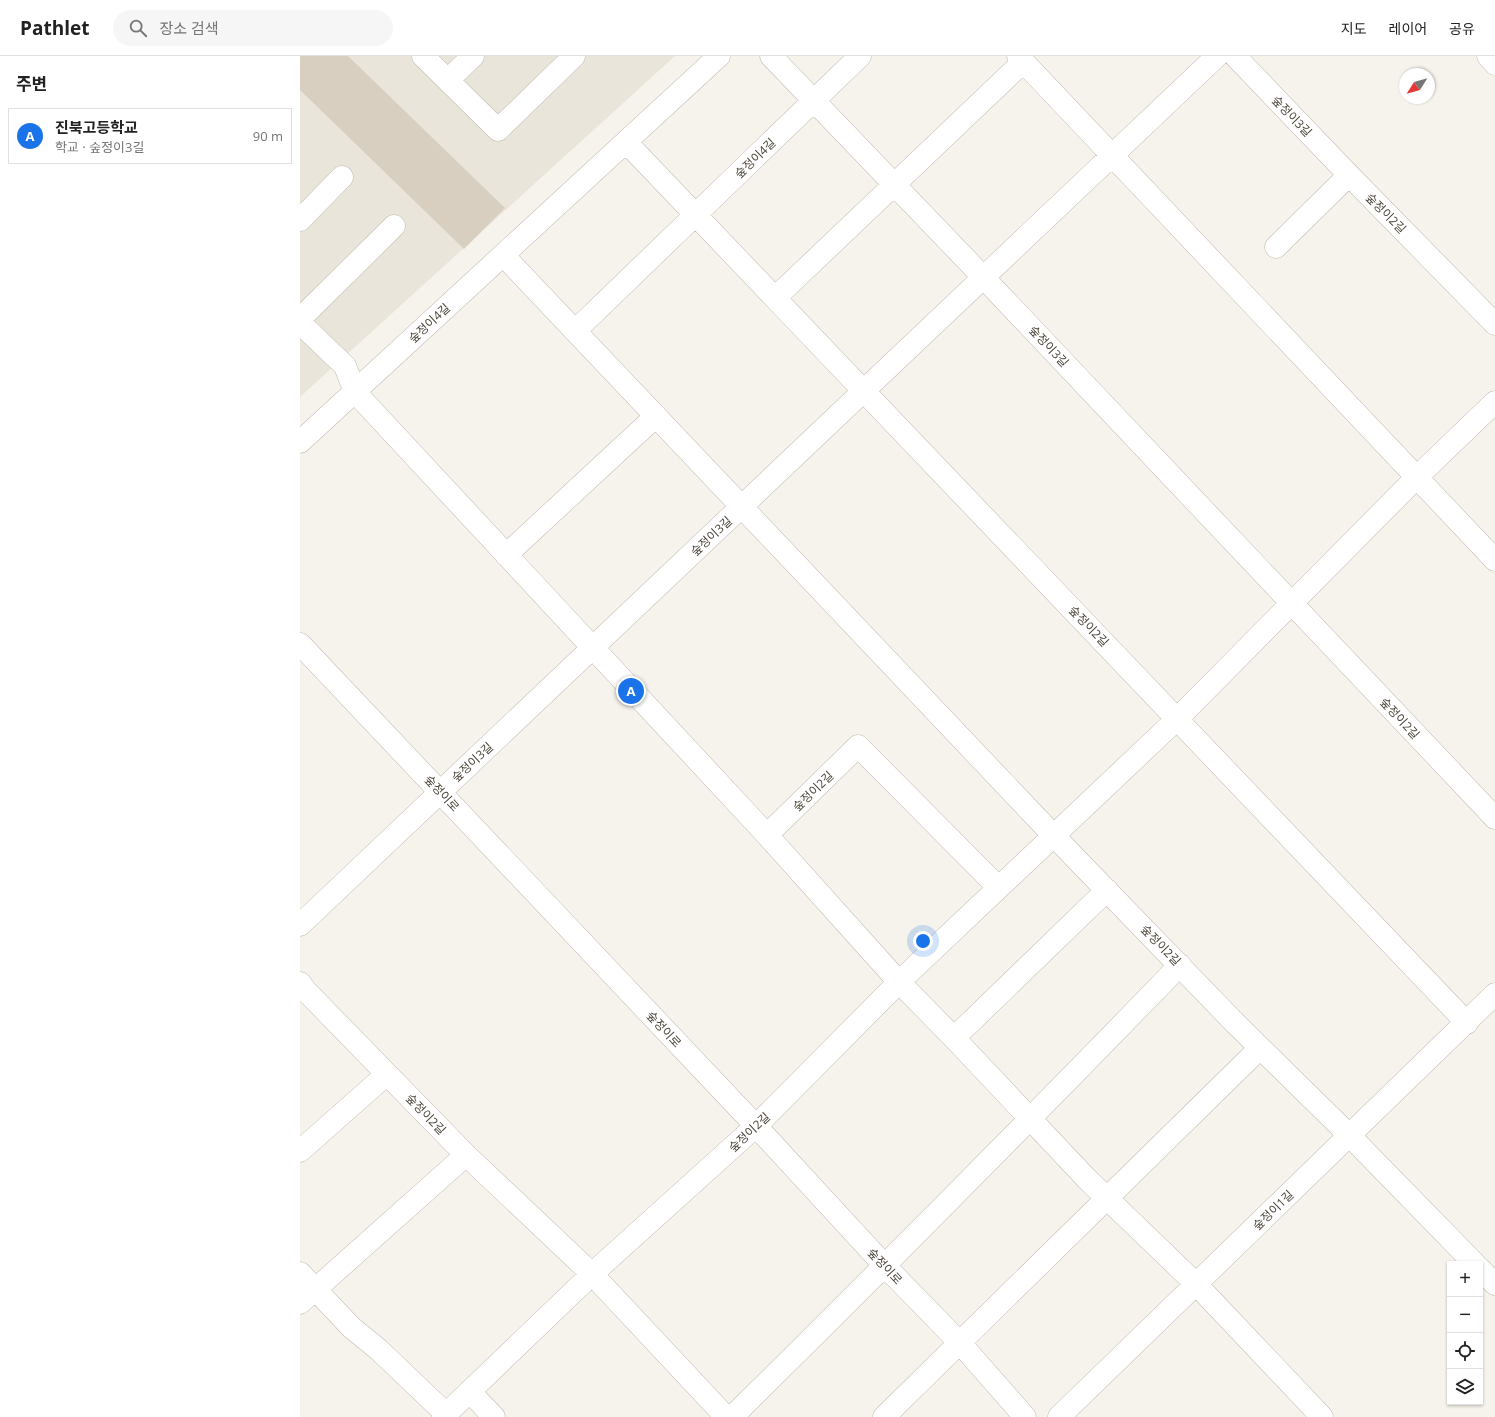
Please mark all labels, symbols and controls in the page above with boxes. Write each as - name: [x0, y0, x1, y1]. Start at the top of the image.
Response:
- search box: [113, 10, 393, 46]
- text: Pathlet: [20, 15, 89, 41]
- icon: search: [127, 17, 149, 39]
- text: 장소 검색: [159, 18, 219, 38]
- text: 지도: [1341, 19, 1367, 38]
- text: 레이어: [1389, 19, 1427, 38]
- text: 공유: [1449, 19, 1475, 38]
- north arrow: [1399, 68, 1435, 104]
- text: 주변: [16, 72, 47, 95]
- street label: 숲정이3길: [1268, 92, 1316, 140]
- text: 진북고등학교: [55, 117, 138, 137]
- text: A: [26, 127, 34, 145]
- text: 90 m: [253, 127, 283, 145]
- street label: 숲정이4길: [731, 134, 779, 182]
- text: 학교 · 숲정이3길: [55, 138, 144, 156]
- street label: 숲정이2길: [1362, 189, 1410, 237]
- street label: 숲정이4길: [405, 299, 453, 347]
- street label: 숲정이3길: [1025, 322, 1073, 370]
- street label: 숲정이3길: [687, 512, 735, 560]
- street label: 숲정이2길: [1065, 602, 1113, 650]
- pin: A: [618, 676, 644, 706]
- street label: 숲정이2길: [1376, 694, 1424, 742]
- street label: 숲정이3길: [448, 738, 496, 786]
- street label: 숲정이2길: [789, 767, 837, 815]
- street label: 숲정이로: [421, 771, 463, 815]
- street label: 숲정이2길: [1137, 921, 1185, 969]
- your location: [913, 931, 933, 951]
- street label: 숲정이로: [643, 1007, 685, 1051]
- street label: 숲정이2길: [402, 1090, 450, 1138]
- street label: 숲정이2길: [725, 1108, 773, 1156]
- street label: 숲정이1길: [1249, 1186, 1297, 1234]
- street label: 숲정이로: [864, 1244, 906, 1288]
- map controls: [1447, 1261, 1483, 1405]
- button: +: [1447, 1261, 1483, 1297]
- button: −: [1447, 1297, 1483, 1333]
- button: locate: [1447, 1333, 1483, 1369]
- button: layers: [1447, 1369, 1483, 1405]

